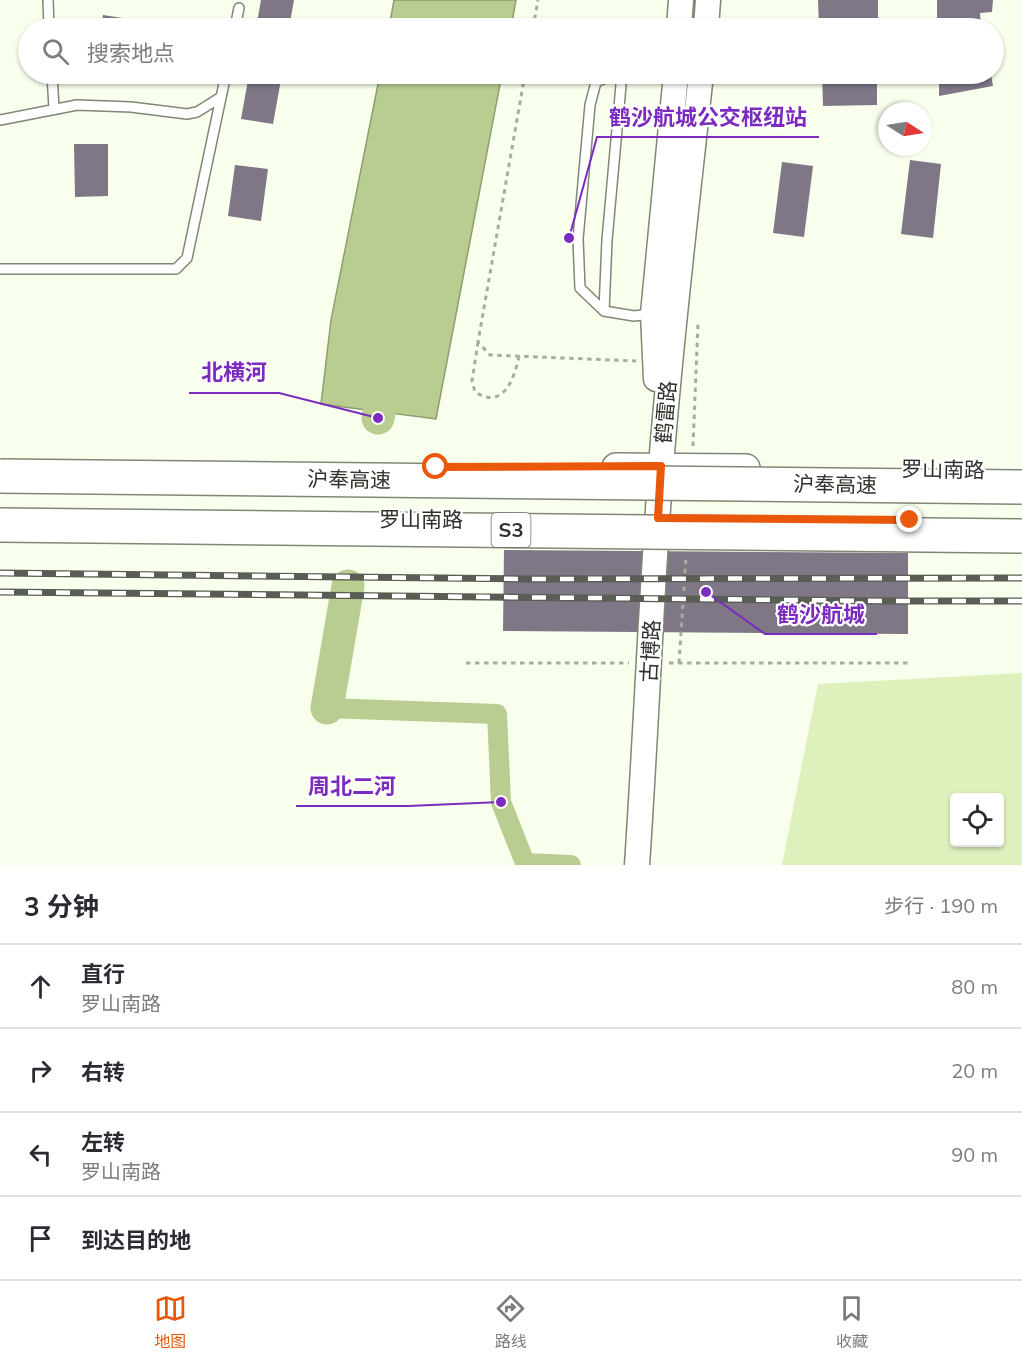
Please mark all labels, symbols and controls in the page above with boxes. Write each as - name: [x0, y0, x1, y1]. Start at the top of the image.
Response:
- search box: [18, 18, 1004, 84]
- icon: search: [39, 35, 72, 68]
- text: 搜索地点: [87, 39, 175, 67]
- callout: 鹤沙航城公交枢纽站: [597, 97, 819, 137]
- north arrow: [878, 102, 932, 156]
- text: 鹤沙航城公交枢纽站: [609, 103, 807, 131]
- callout: 北横河: [189, 353, 279, 393]
- text: 北横河: [201, 358, 267, 386]
- street label: 鹤雷路: [649, 379, 681, 444]
- route start: [422, 453, 448, 479]
- street label: 罗山南路: [901, 455, 985, 483]
- street label: 沪奉高速: [307, 465, 391, 493]
- street label: 沪奉高速: [793, 470, 877, 498]
- street label: 罗山南路: [379, 506, 463, 532]
- route end: [896, 506, 922, 532]
- road number: S3: [492, 513, 530, 547]
- callout: 鹤沙航城: [765, 594, 877, 634]
- text: 鹤沙航城: [777, 600, 865, 628]
- street label: 古博路: [635, 619, 665, 683]
- callout: 周北二河: [296, 766, 408, 806]
- text: 周北二河: [308, 772, 396, 800]
- map controls: [950, 793, 1004, 847]
- button: locate: [950, 793, 1004, 847]
- text: 3 分钟: [24, 890, 99, 923]
- text: 步行 · 190 m: [884, 893, 998, 918]
- text: 直行: [81, 960, 125, 988]
- icon: ahead: [24, 970, 57, 1003]
- text: 80 m: [951, 974, 998, 999]
- text: 罗山南路: [81, 991, 161, 1016]
- icon: right: [24, 1054, 57, 1087]
- text: 右转: [81, 1058, 125, 1086]
- text: 20 m: [951, 1058, 998, 1083]
- text: 左转: [81, 1128, 125, 1156]
- icon: left: [24, 1138, 57, 1171]
- text: 90 m: [951, 1142, 998, 1167]
- text: 罗山南路: [81, 1159, 161, 1184]
- icon: arrive: [24, 1222, 57, 1255]
- text: 到达目的地: [81, 1226, 191, 1254]
- tab: 地图: [154, 1292, 187, 1352]
- tab: 路线: [494, 1292, 527, 1352]
- tab: 收藏: [835, 1292, 868, 1352]

